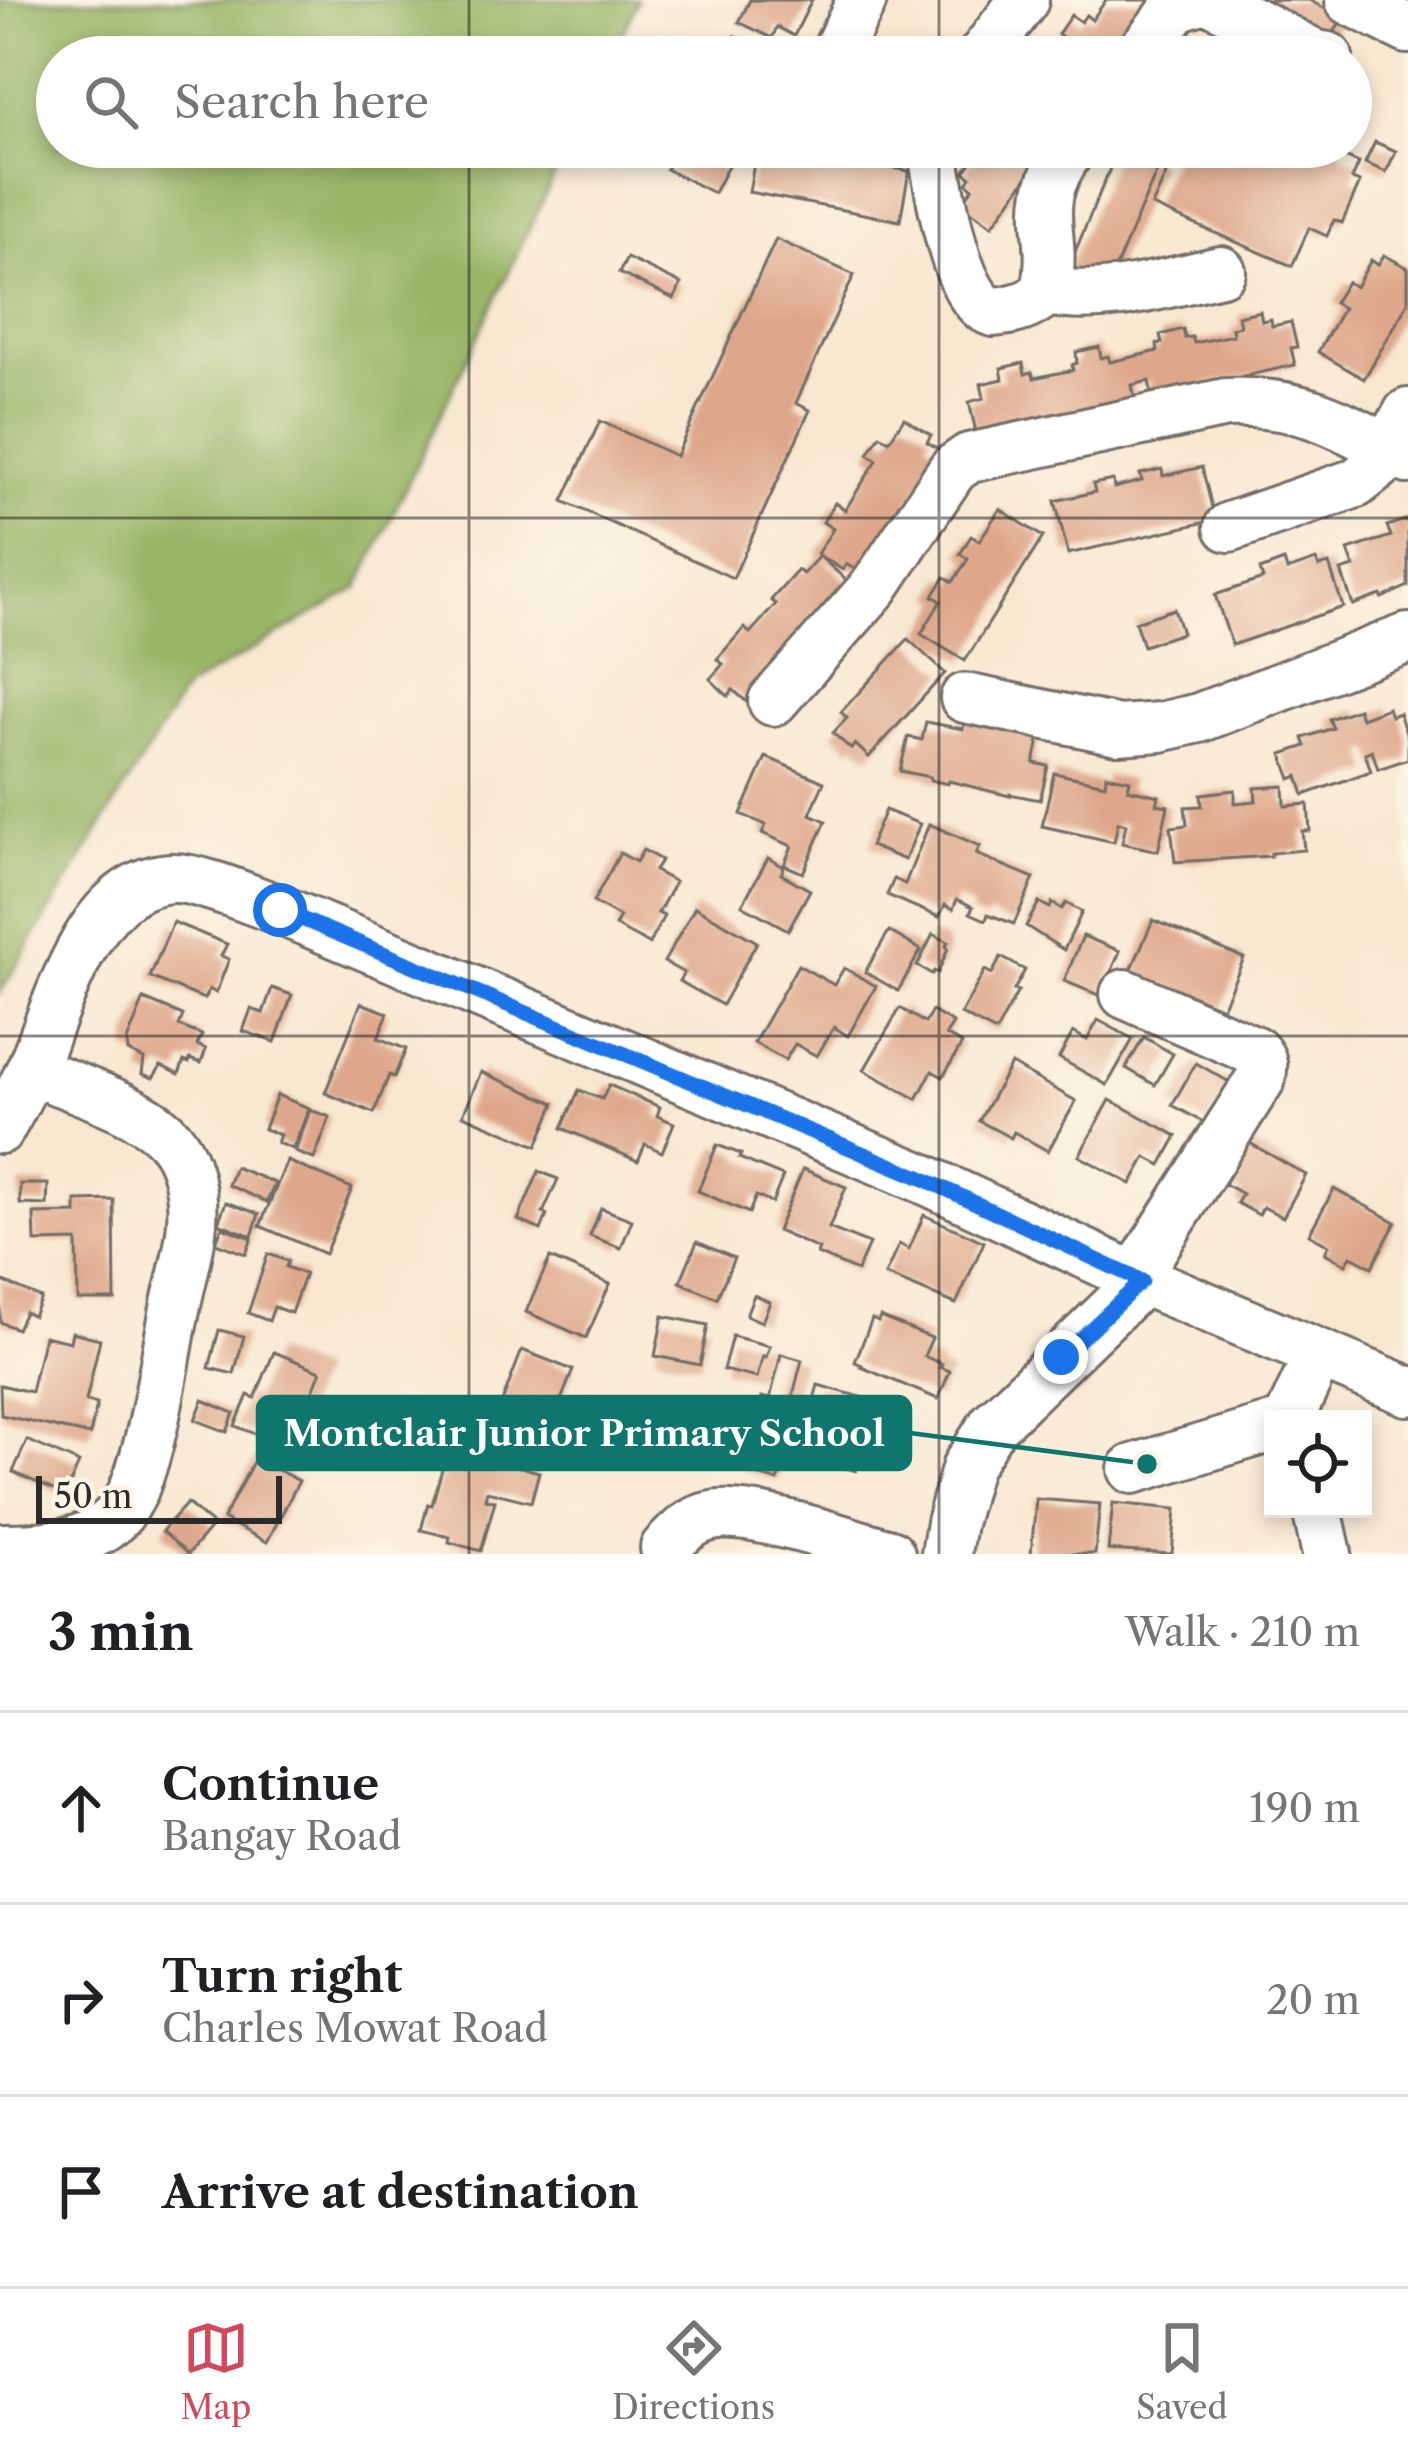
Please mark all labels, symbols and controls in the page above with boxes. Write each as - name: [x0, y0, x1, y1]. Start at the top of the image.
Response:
- search box: [36, 36, 1372, 168]
- icon: search: [78, 69, 144, 135]
- text: Search here: [174, 74, 429, 130]
- route start: [253, 883, 307, 937]
- route end: [1034, 1330, 1088, 1384]
- callout: Montclair Junior Primary School: [258, 1397, 910, 1469]
- map controls: [1264, 1410, 1372, 1518]
- button: locate: [1264, 1410, 1372, 1518]
- text: Montclair Junior Primary School: [283, 1411, 885, 1455]
- scale bar: [36, 1470, 282, 1523]
- text: 50 m: [54, 1476, 132, 1517]
- text: 3 min: [48, 1601, 194, 1663]
- text: Walk · 210 m: [1125, 1608, 1360, 1656]
- text: Continue: [162, 1756, 379, 1812]
- icon: ahead: [48, 1775, 114, 1841]
- text: 190 m: [1249, 1784, 1360, 1832]
- text: Bangay Road: [162, 1812, 402, 1860]
- text: Turn right: [162, 1948, 402, 2004]
- icon: right: [48, 1967, 114, 2033]
- text: 20 m: [1266, 1976, 1360, 2024]
- text: Charles Mowat Road: [162, 2004, 548, 2052]
- icon: arrive: [48, 2159, 114, 2225]
- text: Arrive at destination: [162, 2164, 639, 2220]
- tab: Map: [180, 2315, 251, 2428]
- tab: Directions: [612, 2315, 775, 2428]
- tab: Saved: [1136, 2315, 1228, 2428]

